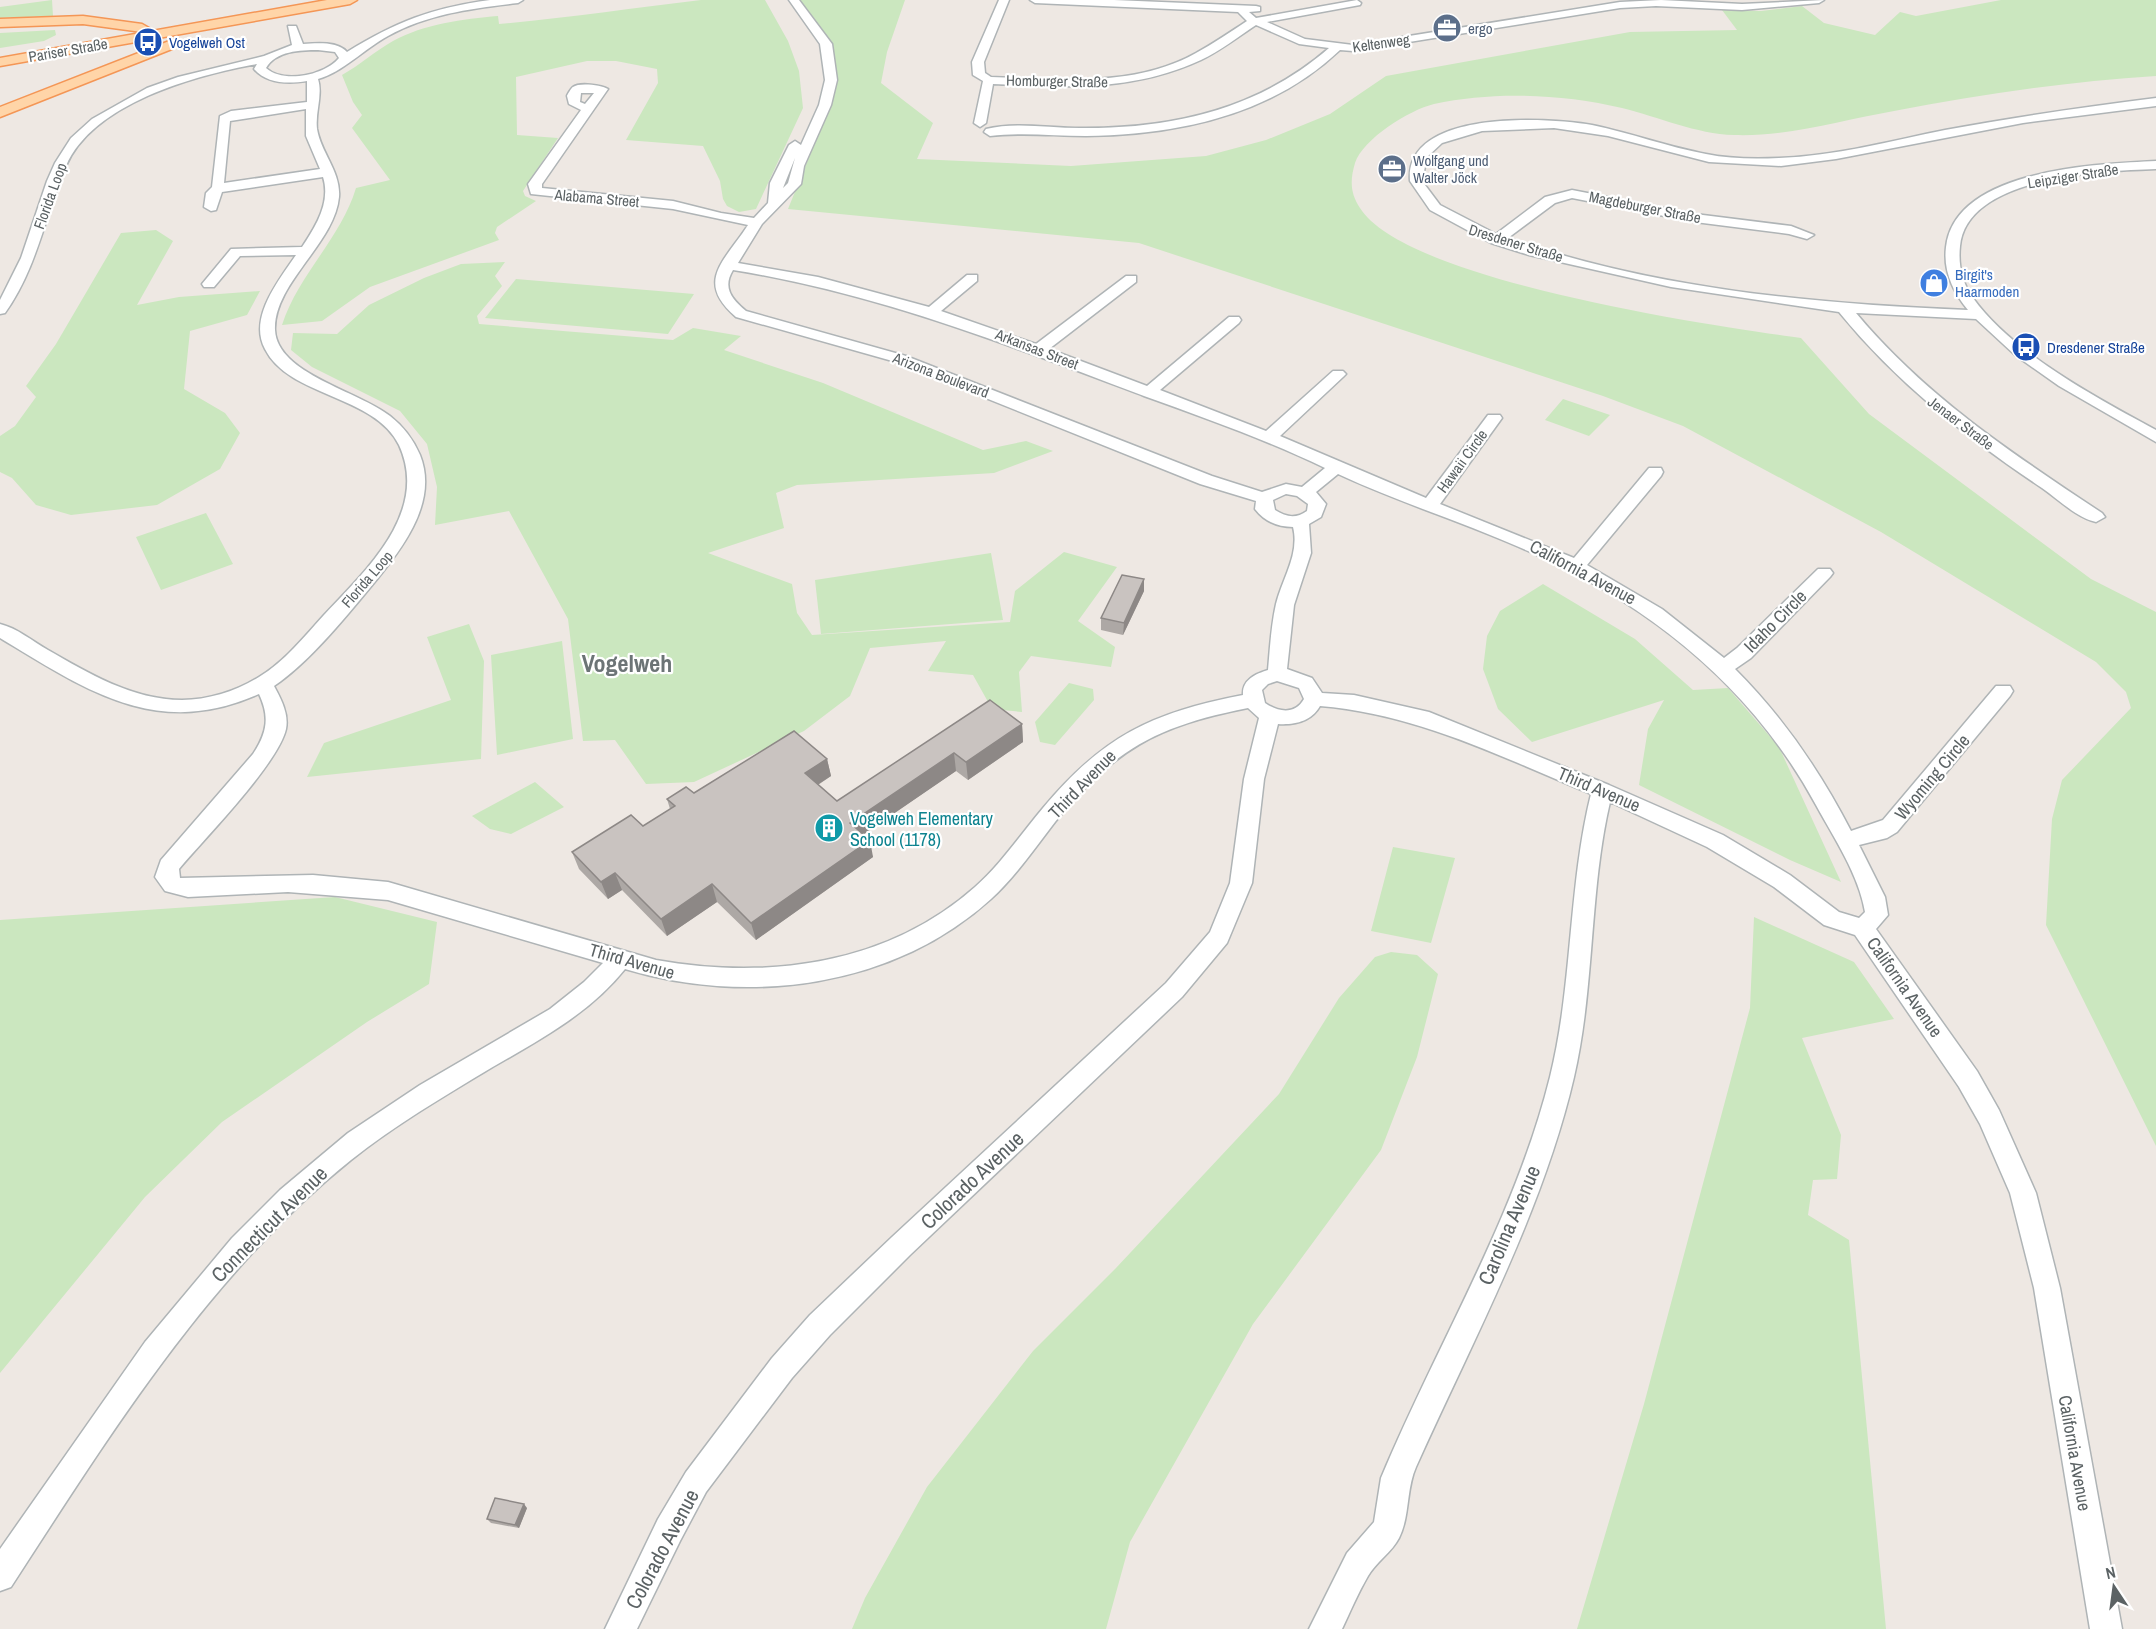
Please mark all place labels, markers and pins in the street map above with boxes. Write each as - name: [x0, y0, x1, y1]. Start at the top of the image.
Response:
- office icon: ergo: [1431, 12, 1463, 44]
- place label: ergo: [1468, 18, 1493, 39]
- bus stop icon: Vogelweh Ost: [132, 26, 164, 58]
- place label: Vogelweh Ost: [169, 32, 245, 53]
- place label: Wolfgang und Walter Jöck: [1413, 150, 1489, 188]
- office icon: Wolfgang und Walter Jöck: [1376, 153, 1408, 185]
- place label: Birgit's Haarmoden: [1955, 264, 2019, 302]
- shop icon: Birgit's Haarmoden: [1918, 267, 1950, 299]
- bus stop icon: Dresdener Straße: [2010, 331, 2042, 363]
- place label: Dresdener Straße: [2047, 337, 2145, 358]
- place label: Vogelweh Elementary School (1178): [850, 806, 993, 852]
- building icon: Vogelweh Elementary School (1178): [813, 812, 845, 844]

